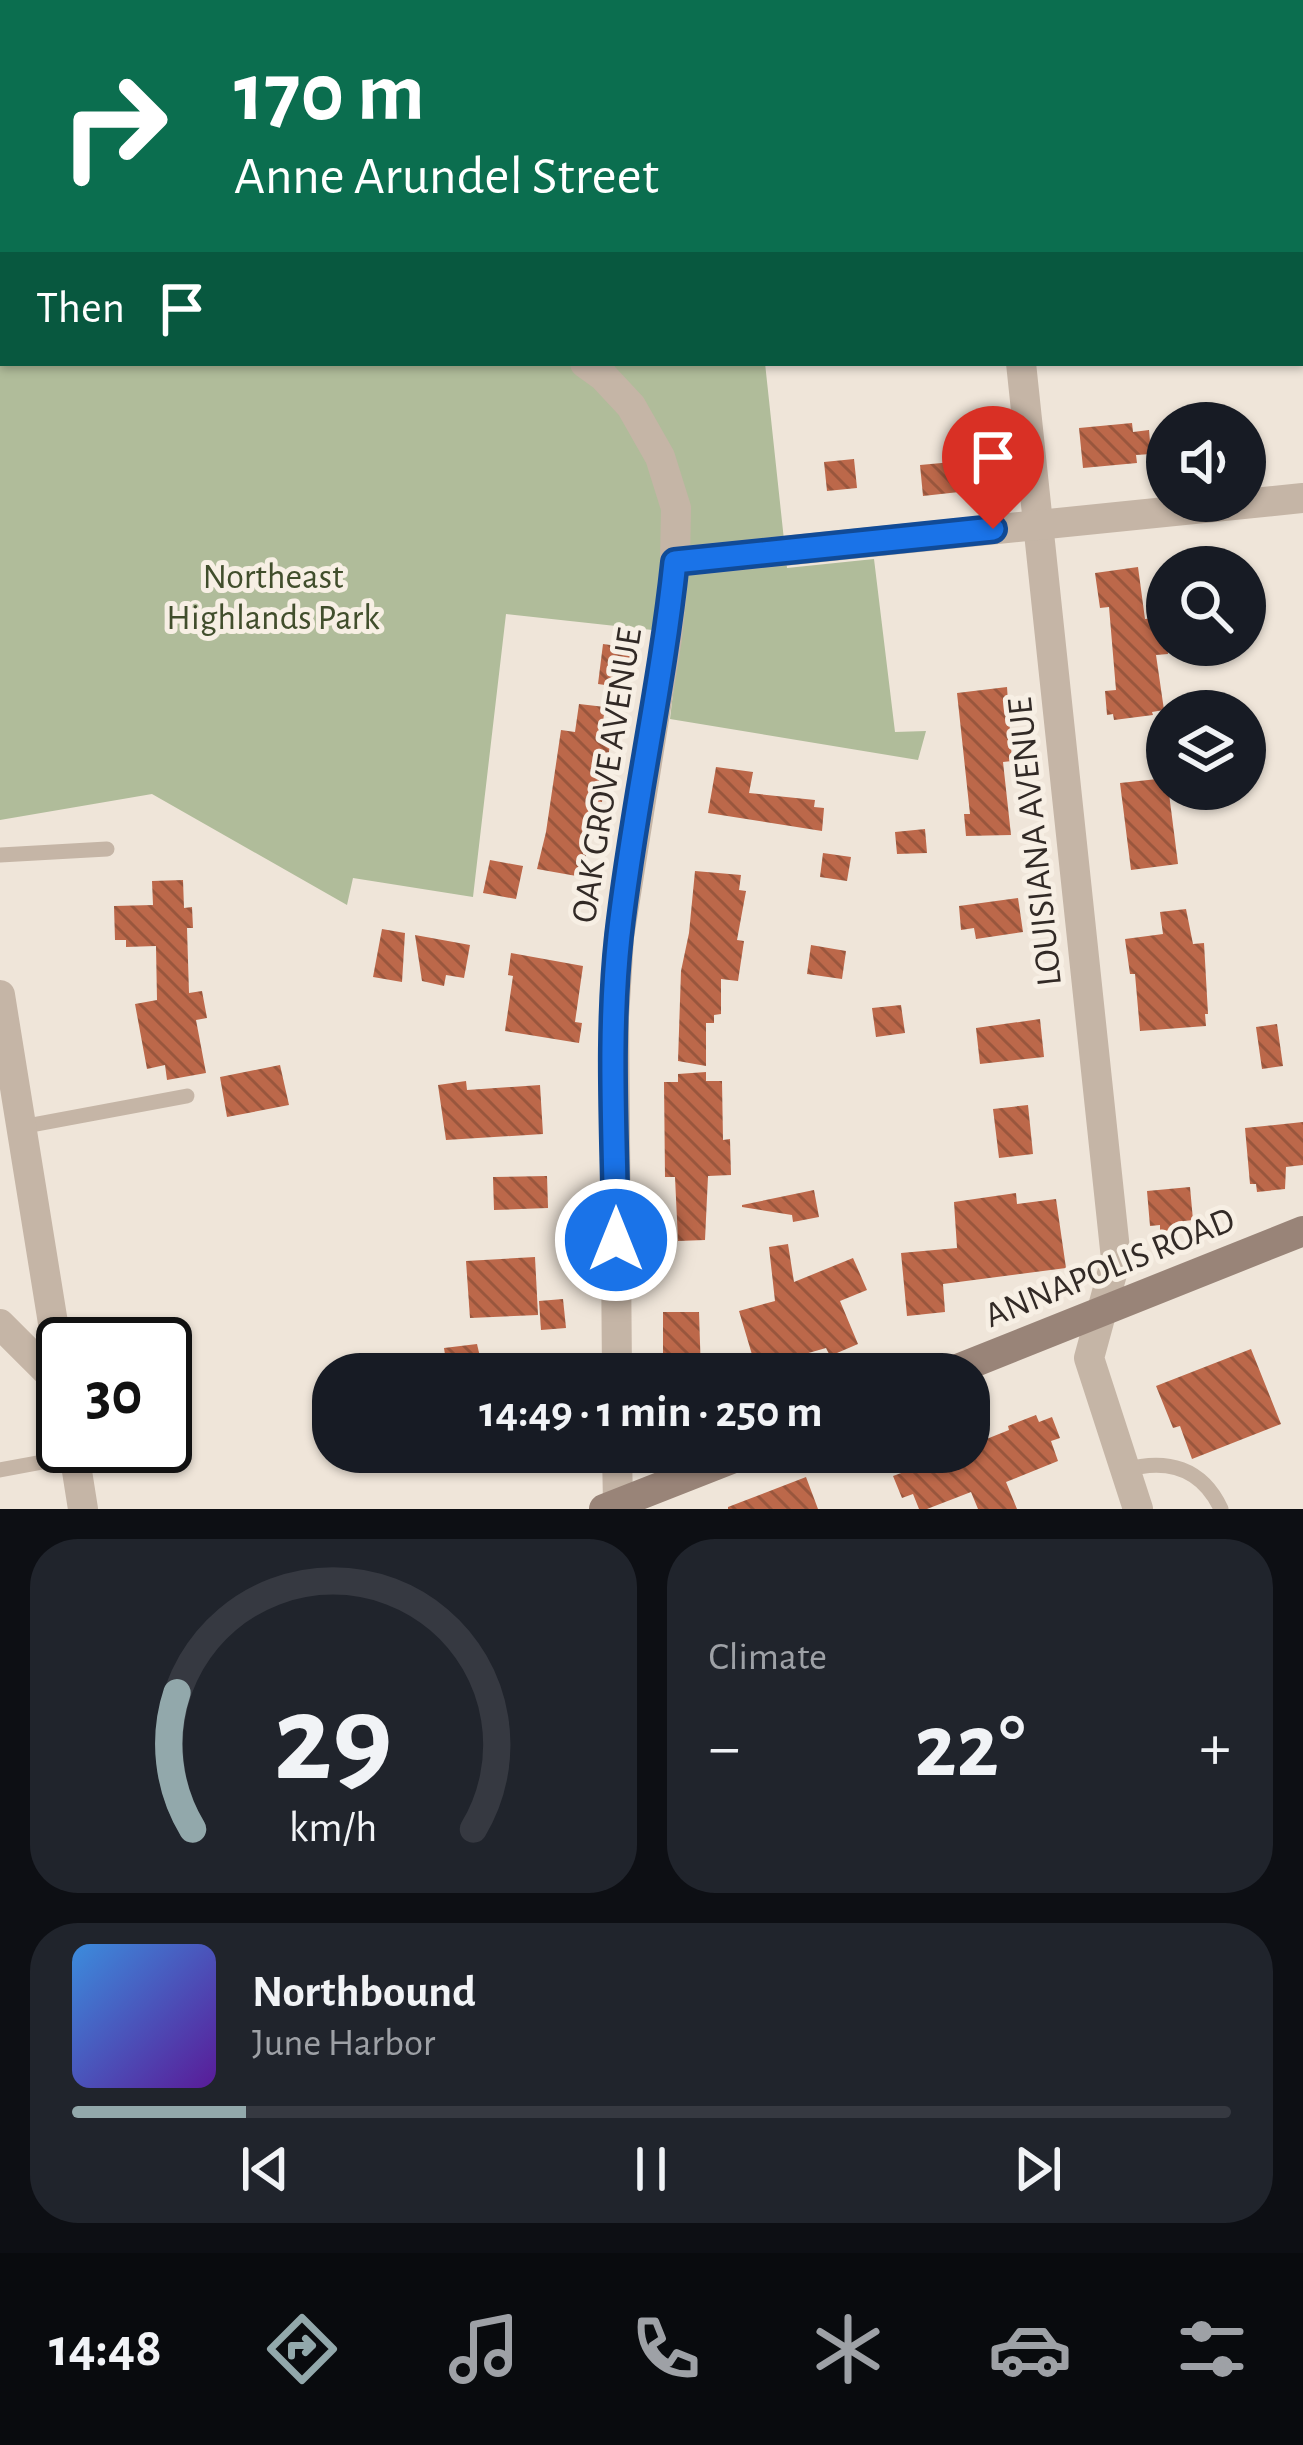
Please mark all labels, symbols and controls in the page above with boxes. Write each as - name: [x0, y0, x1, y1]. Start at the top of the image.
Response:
- icon: right: [36, 48, 192, 204]
- text: 170 m: [234, 52, 425, 136]
- text: Anne Arundel Street: [234, 150, 659, 204]
- icon: arrive: [149, 276, 215, 342]
- text: Then: [36, 286, 125, 331]
- map controls: [1146, 402, 1266, 810]
- button: sound: [1146, 402, 1266, 522]
- pin: [942, 406, 1044, 529]
- icon: arrive: [960, 424, 1026, 490]
- button: search: [1146, 546, 1266, 666]
- park label: Northeast Highlands Park: [166, 559, 380, 636]
- street label: OAK GROVE AVENUE: [566, 625, 648, 925]
- button: layers: [1146, 690, 1266, 810]
- street label: LOUISIANA AVENUE: [1002, 696, 1068, 988]
- position arrow: [553, 1177, 679, 1303]
- street label: ANNAPOLIS ROAD: [980, 1201, 1240, 1334]
- speed limit sign: 30: [36, 1317, 192, 1473]
- text: 14:49 · 1 min · 250 m: [479, 1390, 823, 1435]
- text: Climate: [709, 1638, 827, 1677]
- text: 29: [274, 1678, 393, 1803]
- text: 22°: [914, 1703, 1025, 1793]
- text: −: [709, 1715, 740, 1781]
- text: +: [1199, 1715, 1231, 1781]
- text: km/h: [289, 1807, 377, 1850]
- text: Northbound: [252, 1970, 476, 2015]
- text: June Harbor: [252, 2024, 435, 2063]
- icon: previous: [232, 2136, 298, 2202]
- icon: pause: [618, 2136, 684, 2202]
- icon: next: [1005, 2136, 1071, 2202]
- icon: directions: [260, 2307, 344, 2391]
- icon: music: [442, 2307, 526, 2391]
- icon: phone: [624, 2307, 708, 2391]
- icon: climate: [806, 2307, 890, 2391]
- icon: car: [988, 2307, 1072, 2391]
- icon: filters: [1170, 2307, 1254, 2391]
- text: 14:48: [49, 2322, 162, 2376]

